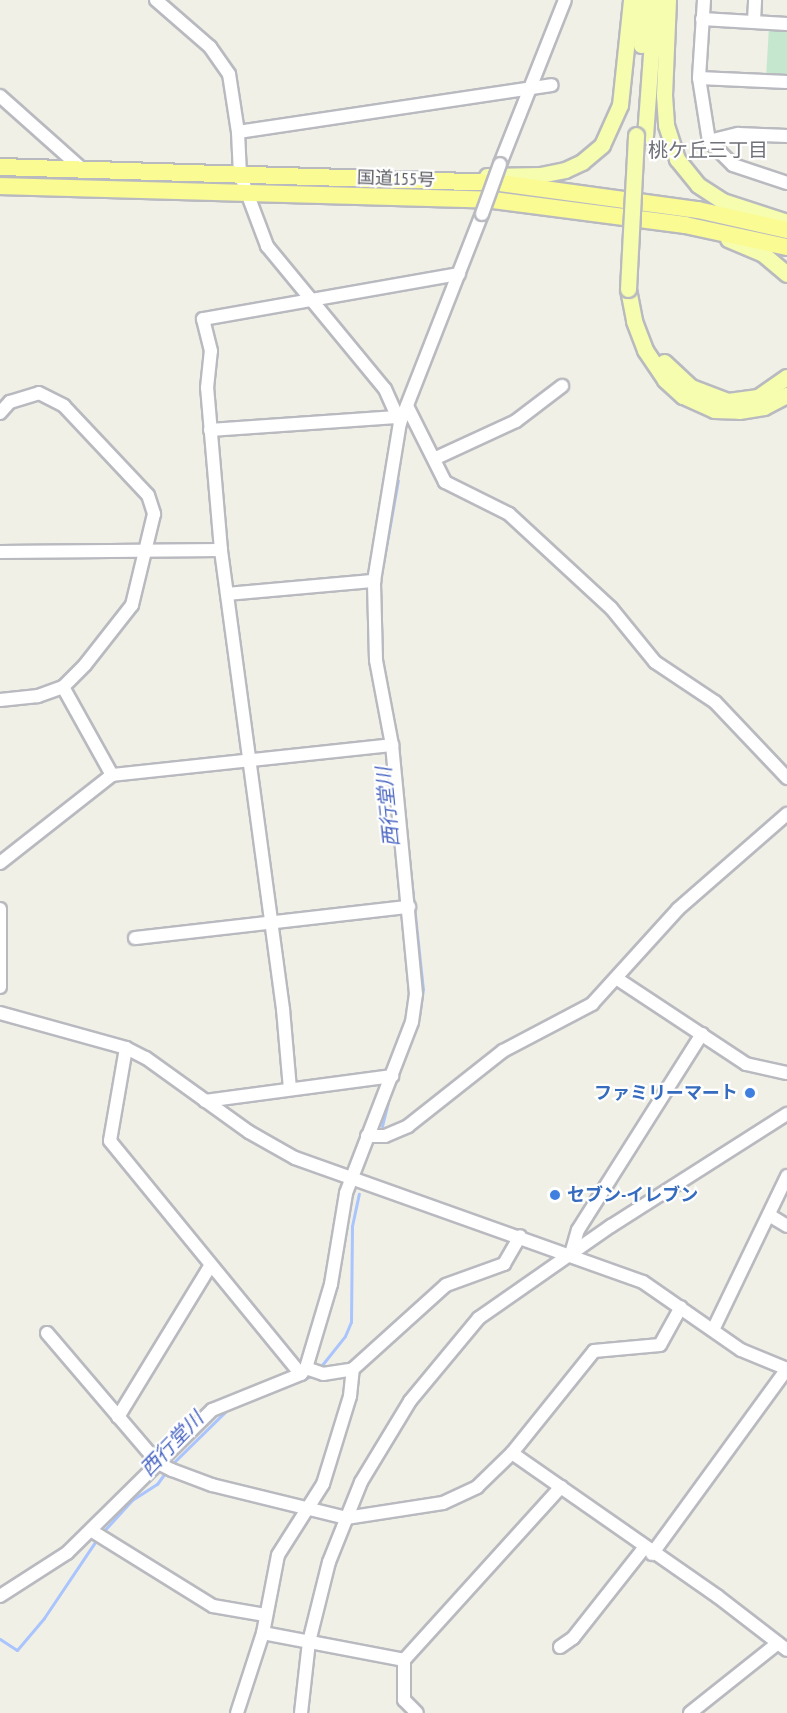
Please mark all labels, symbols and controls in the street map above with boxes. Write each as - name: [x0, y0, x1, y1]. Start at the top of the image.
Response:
- district label: 桃ケ丘三丁目: [648, 138, 768, 162]
- street label: 国道155号: [356, 167, 436, 191]
- water label: 西行堂川: [372, 766, 404, 848]
- place label: ファミリーマート: [594, 1082, 738, 1104]
- marker: ファミリーマート: [743, 1086, 757, 1100]
- place label: セブン-イレブン: [567, 1184, 698, 1206]
- marker: セブン-イレブン: [548, 1188, 562, 1202]
- water label: 西行堂川: [136, 1407, 208, 1481]

